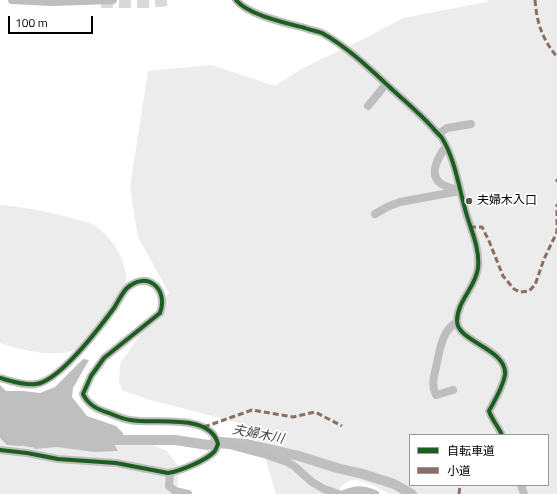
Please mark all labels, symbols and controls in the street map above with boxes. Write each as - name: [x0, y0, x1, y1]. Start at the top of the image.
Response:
- scale bar: [10, 8, 95, 34]
- text: 100 m: [15, 13, 48, 32]
- place label: 夫婦木入口: [477, 194, 537, 208]
- marker: 夫婦木入口: [464, 196, 474, 206]
- water label: 夫婦木川: [231, 422, 285, 448]
- legend: [409, 434, 549, 486]
- text: 自転車道: [447, 441, 495, 460]
- text: 小道: [447, 461, 471, 480]

